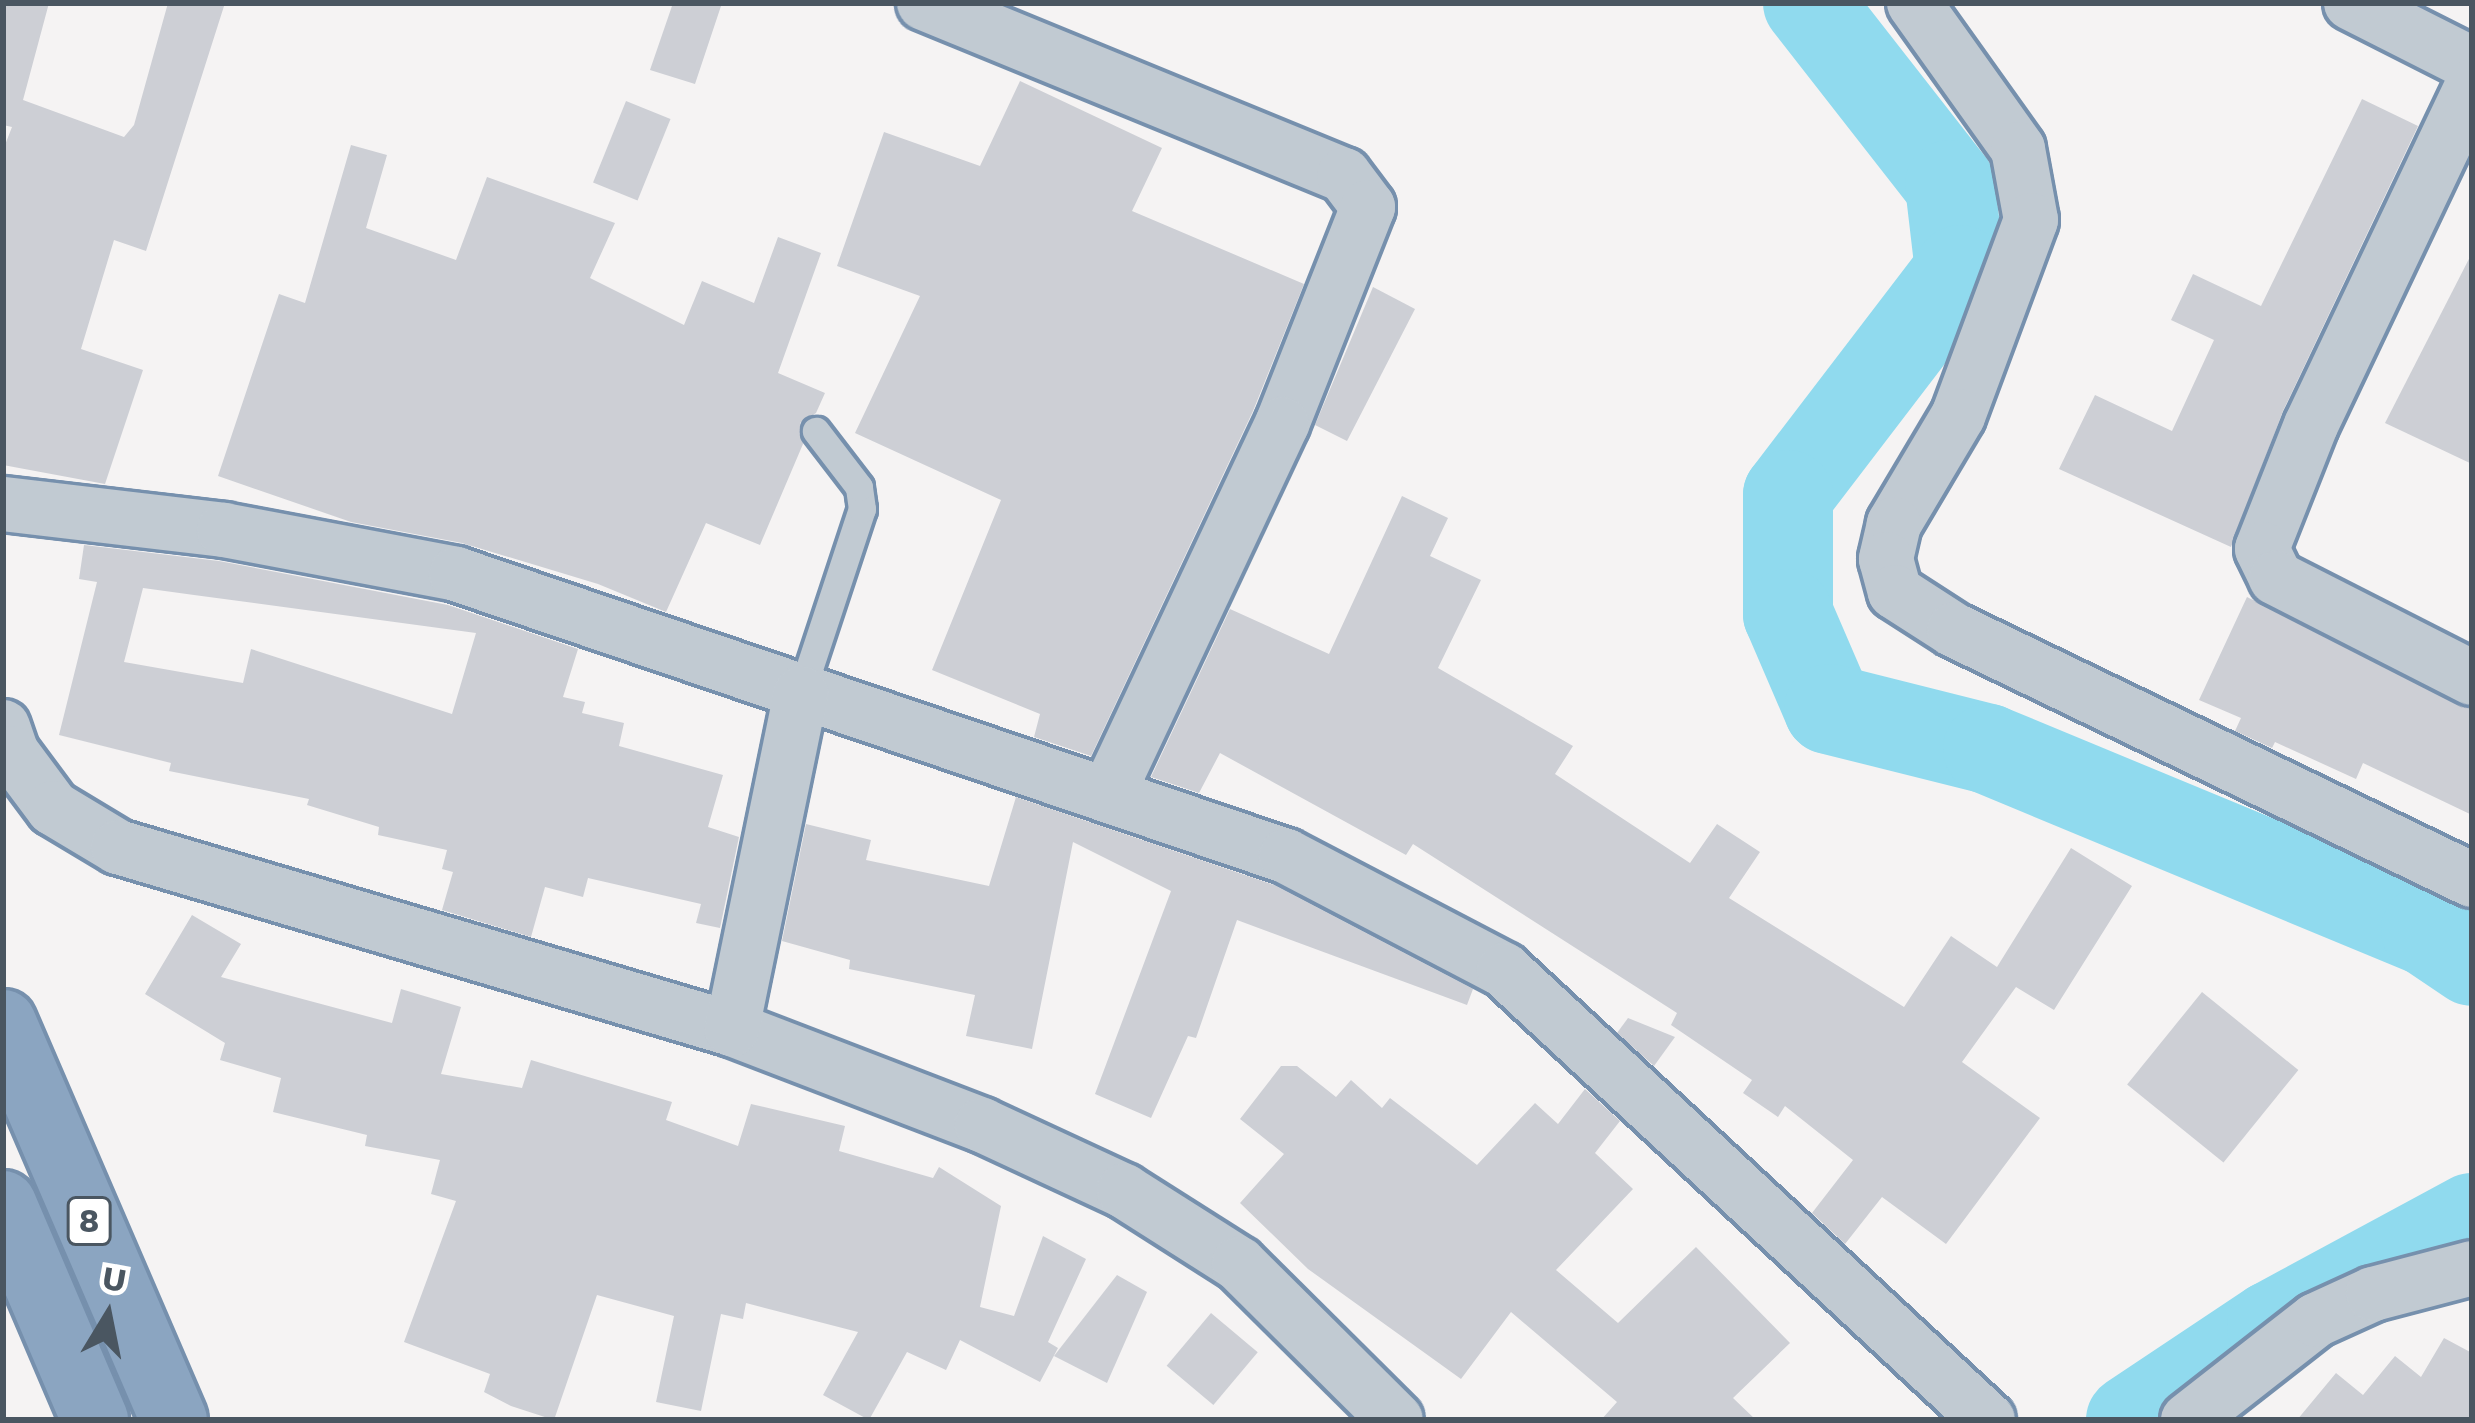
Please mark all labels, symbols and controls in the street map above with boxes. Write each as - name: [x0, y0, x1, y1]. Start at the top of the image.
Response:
- road number: 8: [65, 1194, 113, 1248]
- north arrow: [48, 1255, 168, 1375]
- text: U: [99, 1258, 129, 1300]

